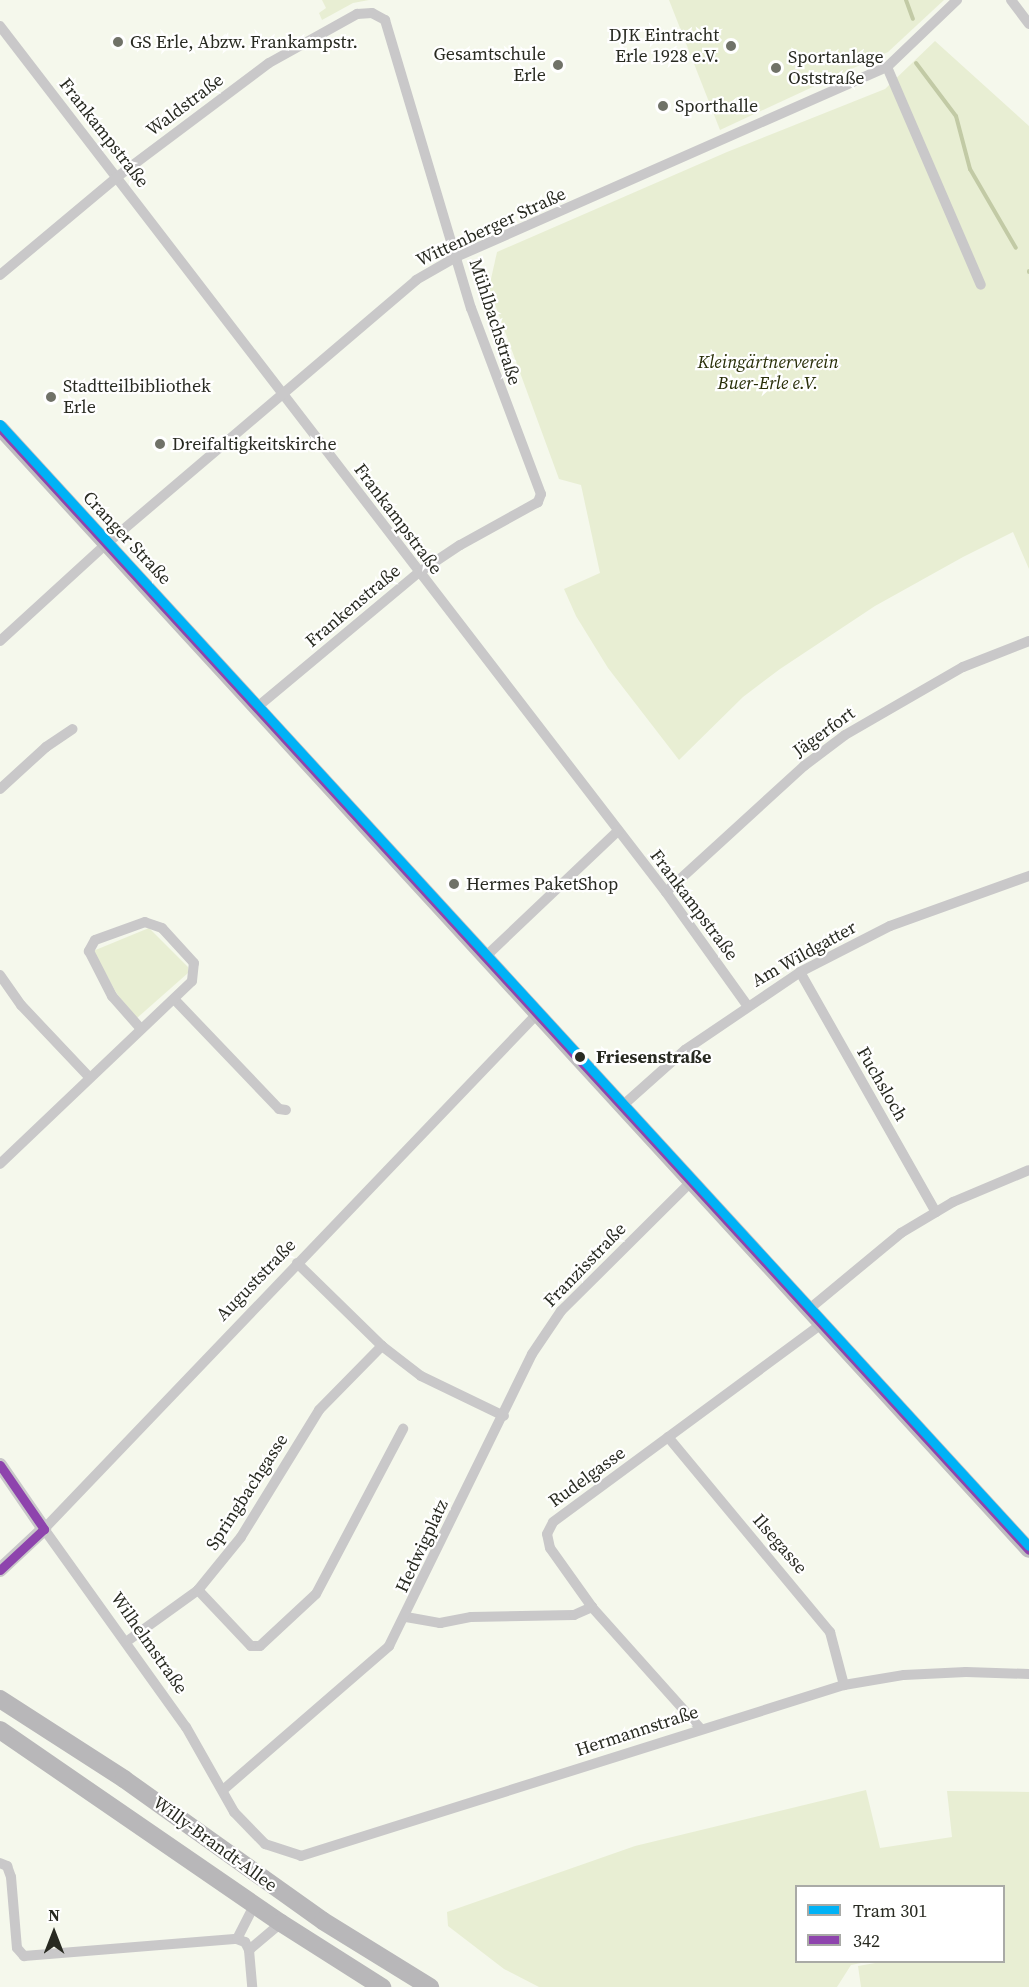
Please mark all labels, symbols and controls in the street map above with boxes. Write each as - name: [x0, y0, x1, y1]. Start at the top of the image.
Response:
- place label: DJK Eintracht Erle 1928 e.V.: [609, 25, 719, 68]
- place label: GS Erle, Abzw. Frankampstr.: [130, 31, 358, 53]
- marker: GS Erle, Abzw. Frankampstr.: [111, 35, 125, 49]
- marker: DJK Eintracht Erle 1928 e.V.: [724, 39, 738, 53]
- place label: Gesamtschule Erle: [434, 44, 546, 86]
- place label: Sportanlage Oststraße: [788, 47, 884, 90]
- marker: Gesamtschule Erle: [551, 58, 565, 72]
- marker: Sportanlage Oststraße: [769, 61, 783, 75]
- street label: Waldstraße: [142, 69, 228, 141]
- street label: Frankampstraße: [55, 74, 153, 192]
- place label: Sporthalle: [675, 95, 758, 117]
- marker: Sporthalle: [656, 99, 670, 113]
- street label: Wittenberger Straße: [413, 183, 569, 271]
- street label: Mühlbachstraße: [464, 256, 526, 388]
- park label: Kleingärtnerverein Buer-Erle e.V.: [697, 352, 839, 394]
- place label: Stadtteilbibliothek Erle: [63, 376, 211, 418]
- marker: Stadtteilbibliothek Erle: [44, 390, 58, 404]
- place label: Dreifaltigkeitskirche: [172, 433, 337, 455]
- marker: Dreifaltigkeitskirche: [153, 437, 167, 451]
- street label: Frankampstraße: [349, 459, 447, 579]
- street label: Cranger Straße: [78, 487, 176, 589]
- street label: Frankenstraße: [301, 560, 405, 652]
- street label: Jägerfort: [789, 702, 859, 762]
- street label: Frankampstraße: [645, 845, 743, 965]
- place label: Hermes PaketShop: [466, 873, 618, 895]
- marker: Hermes PaketShop: [447, 877, 461, 891]
- street label: Am Wildgatter: [748, 916, 860, 992]
- street label: Fuchsloch: [852, 1043, 912, 1125]
- marker: Friesenstraße: [569, 1046, 591, 1068]
- place label: Friesenstraße: [596, 1046, 711, 1068]
- street label: Franzisstraße: [539, 1218, 631, 1312]
- street label: Auguststraße: [212, 1235, 300, 1325]
- street label: Springbachgasse: [201, 1430, 293, 1554]
- street label: Rudelgasse: [545, 1442, 629, 1512]
- street label: Hedwigplatz: [391, 1496, 453, 1596]
- street label: Ilsegasse: [748, 1510, 812, 1578]
- street label: Wilhelmstraße: [106, 1588, 192, 1698]
- street label: Hermannstraße: [573, 1701, 701, 1761]
- street label: Willy-Brandt-Allee: [149, 1792, 281, 1896]
- legend: [795, 1885, 1005, 1963]
- text: Tram 301: [853, 1898, 927, 1923]
- north arrow: [24, 1903, 84, 1963]
- text: N: [48, 1904, 60, 1926]
- text: 342: [853, 1928, 880, 1953]

